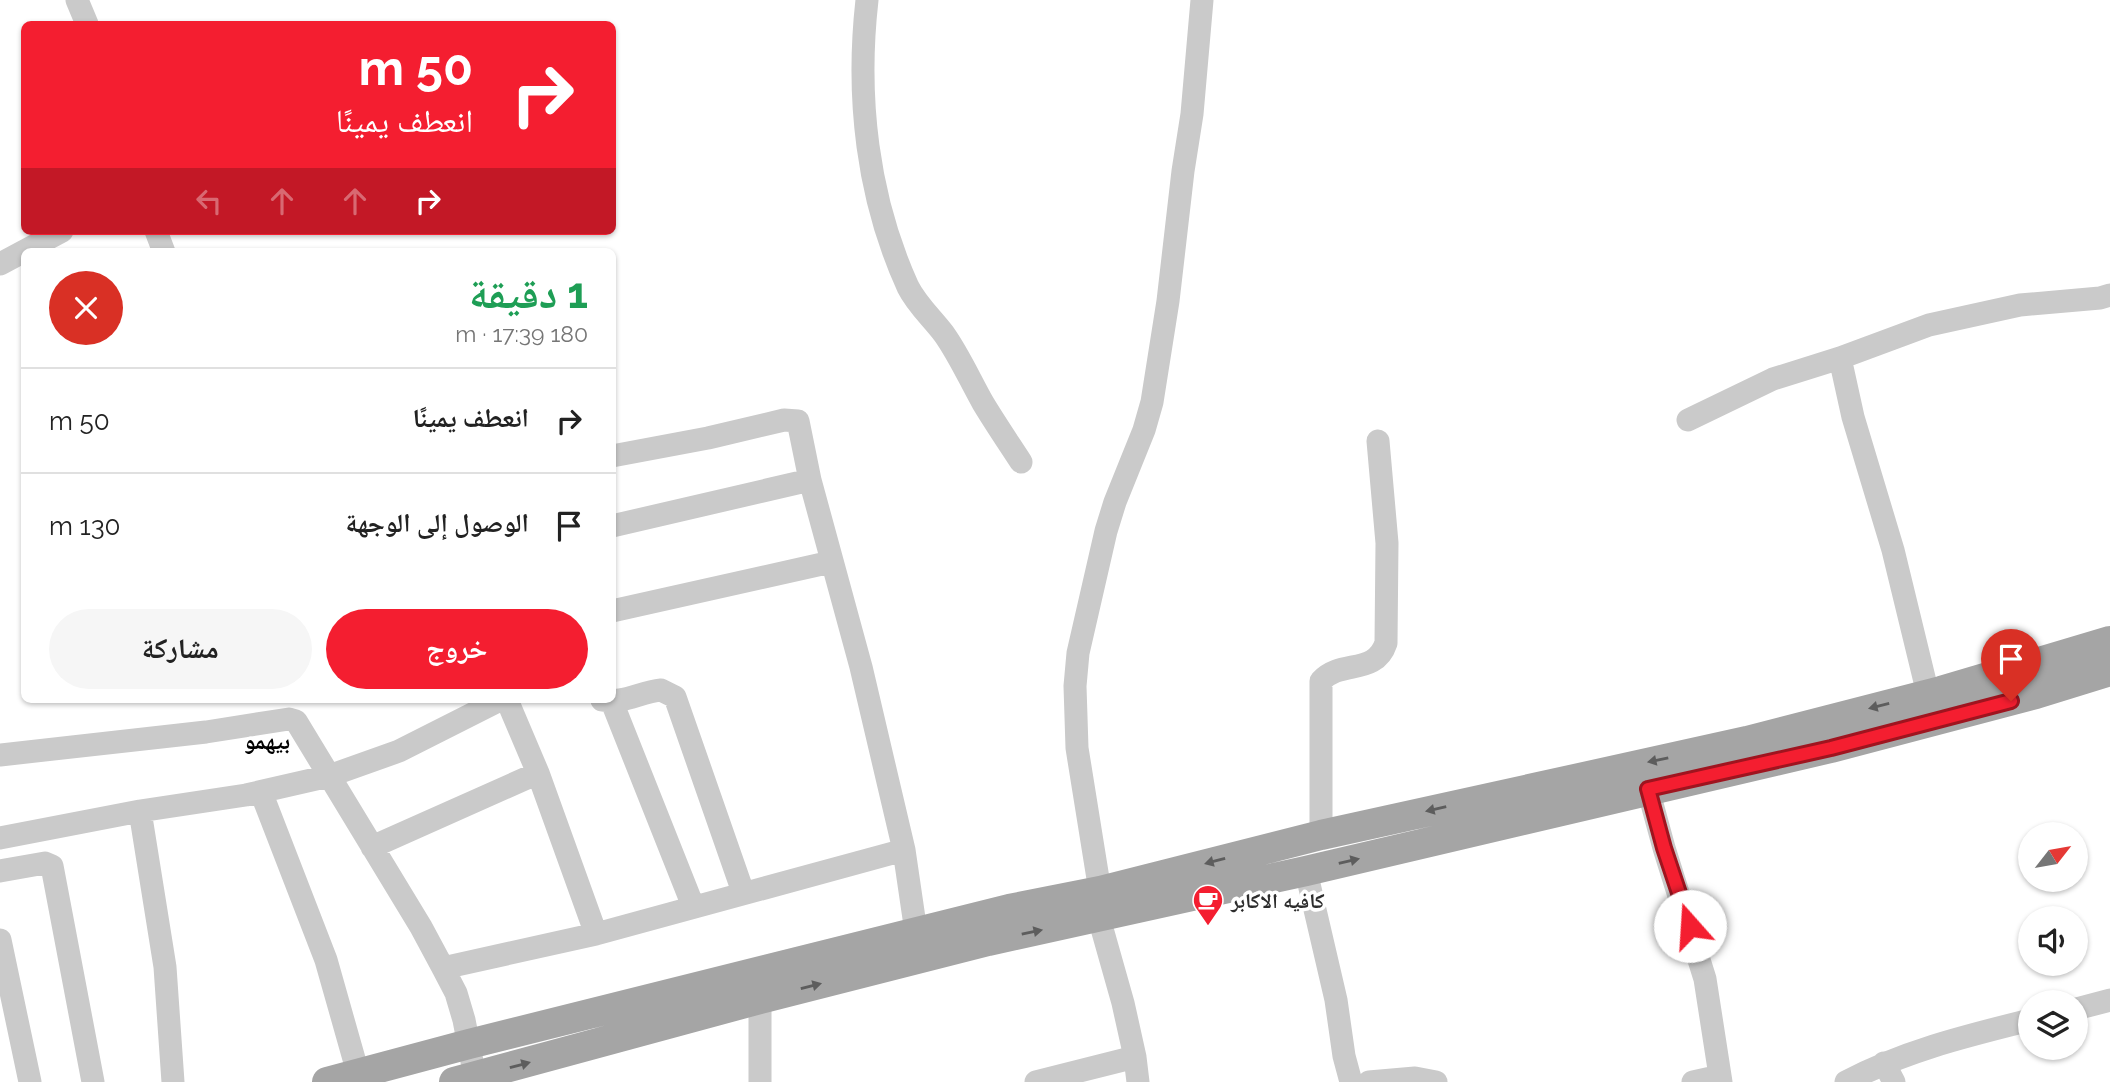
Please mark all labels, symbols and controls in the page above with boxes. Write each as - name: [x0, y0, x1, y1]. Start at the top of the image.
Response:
- text: 50 m: [358, 39, 473, 96]
- icon: right: [497, 49, 588, 140]
- text: انعطف يمينًا: [336, 102, 473, 139]
- icon: left: [190, 182, 228, 220]
- icon: ahead: [263, 182, 301, 220]
- icon: ahead: [336, 182, 374, 220]
- icon: right: [409, 182, 447, 220]
- text: 1 دقيقة: [469, 269, 588, 318]
- button: close: [49, 271, 123, 345]
- text: 180 m · 17:39: [455, 320, 588, 347]
- icon: right: [550, 402, 588, 440]
- text: انعطف يمينًا: [412, 403, 529, 433]
- text: 50 m: [49, 406, 110, 436]
- icon: arrive: [550, 507, 588, 545]
- text: الوصول إلى الوجهة: [346, 508, 529, 538]
- text: 130 m: [49, 511, 120, 541]
- button: مشاركة: [49, 609, 312, 689]
- button: خروج: [326, 609, 588, 689]
- pin: [1981, 629, 2041, 701]
- icon: arrive: [1992, 640, 2030, 678]
- one-way arrow: [1868, 701, 1890, 712]
- district label: بيهمو: [244, 726, 290, 755]
- one-way arrow: [1647, 755, 1669, 766]
- one-way arrow: [1425, 804, 1447, 815]
- north arrow: [2018, 822, 2088, 892]
- map controls: [2018, 822, 2088, 1060]
- one-way arrow: [1338, 855, 1360, 866]
- one-way arrow: [1204, 856, 1226, 867]
- cafe icon: كافيه الاكابر: [1191, 883, 1225, 927]
- place label: كافيه الاكابر: [1230, 888, 1325, 913]
- position arrow: [1653, 889, 1727, 963]
- button: sound: [2018, 906, 2088, 976]
- one-way arrow: [1021, 927, 1043, 938]
- one-way arrow: [800, 980, 822, 991]
- button: layers: [2018, 990, 2088, 1060]
- one-way arrow: [510, 1059, 531, 1069]

